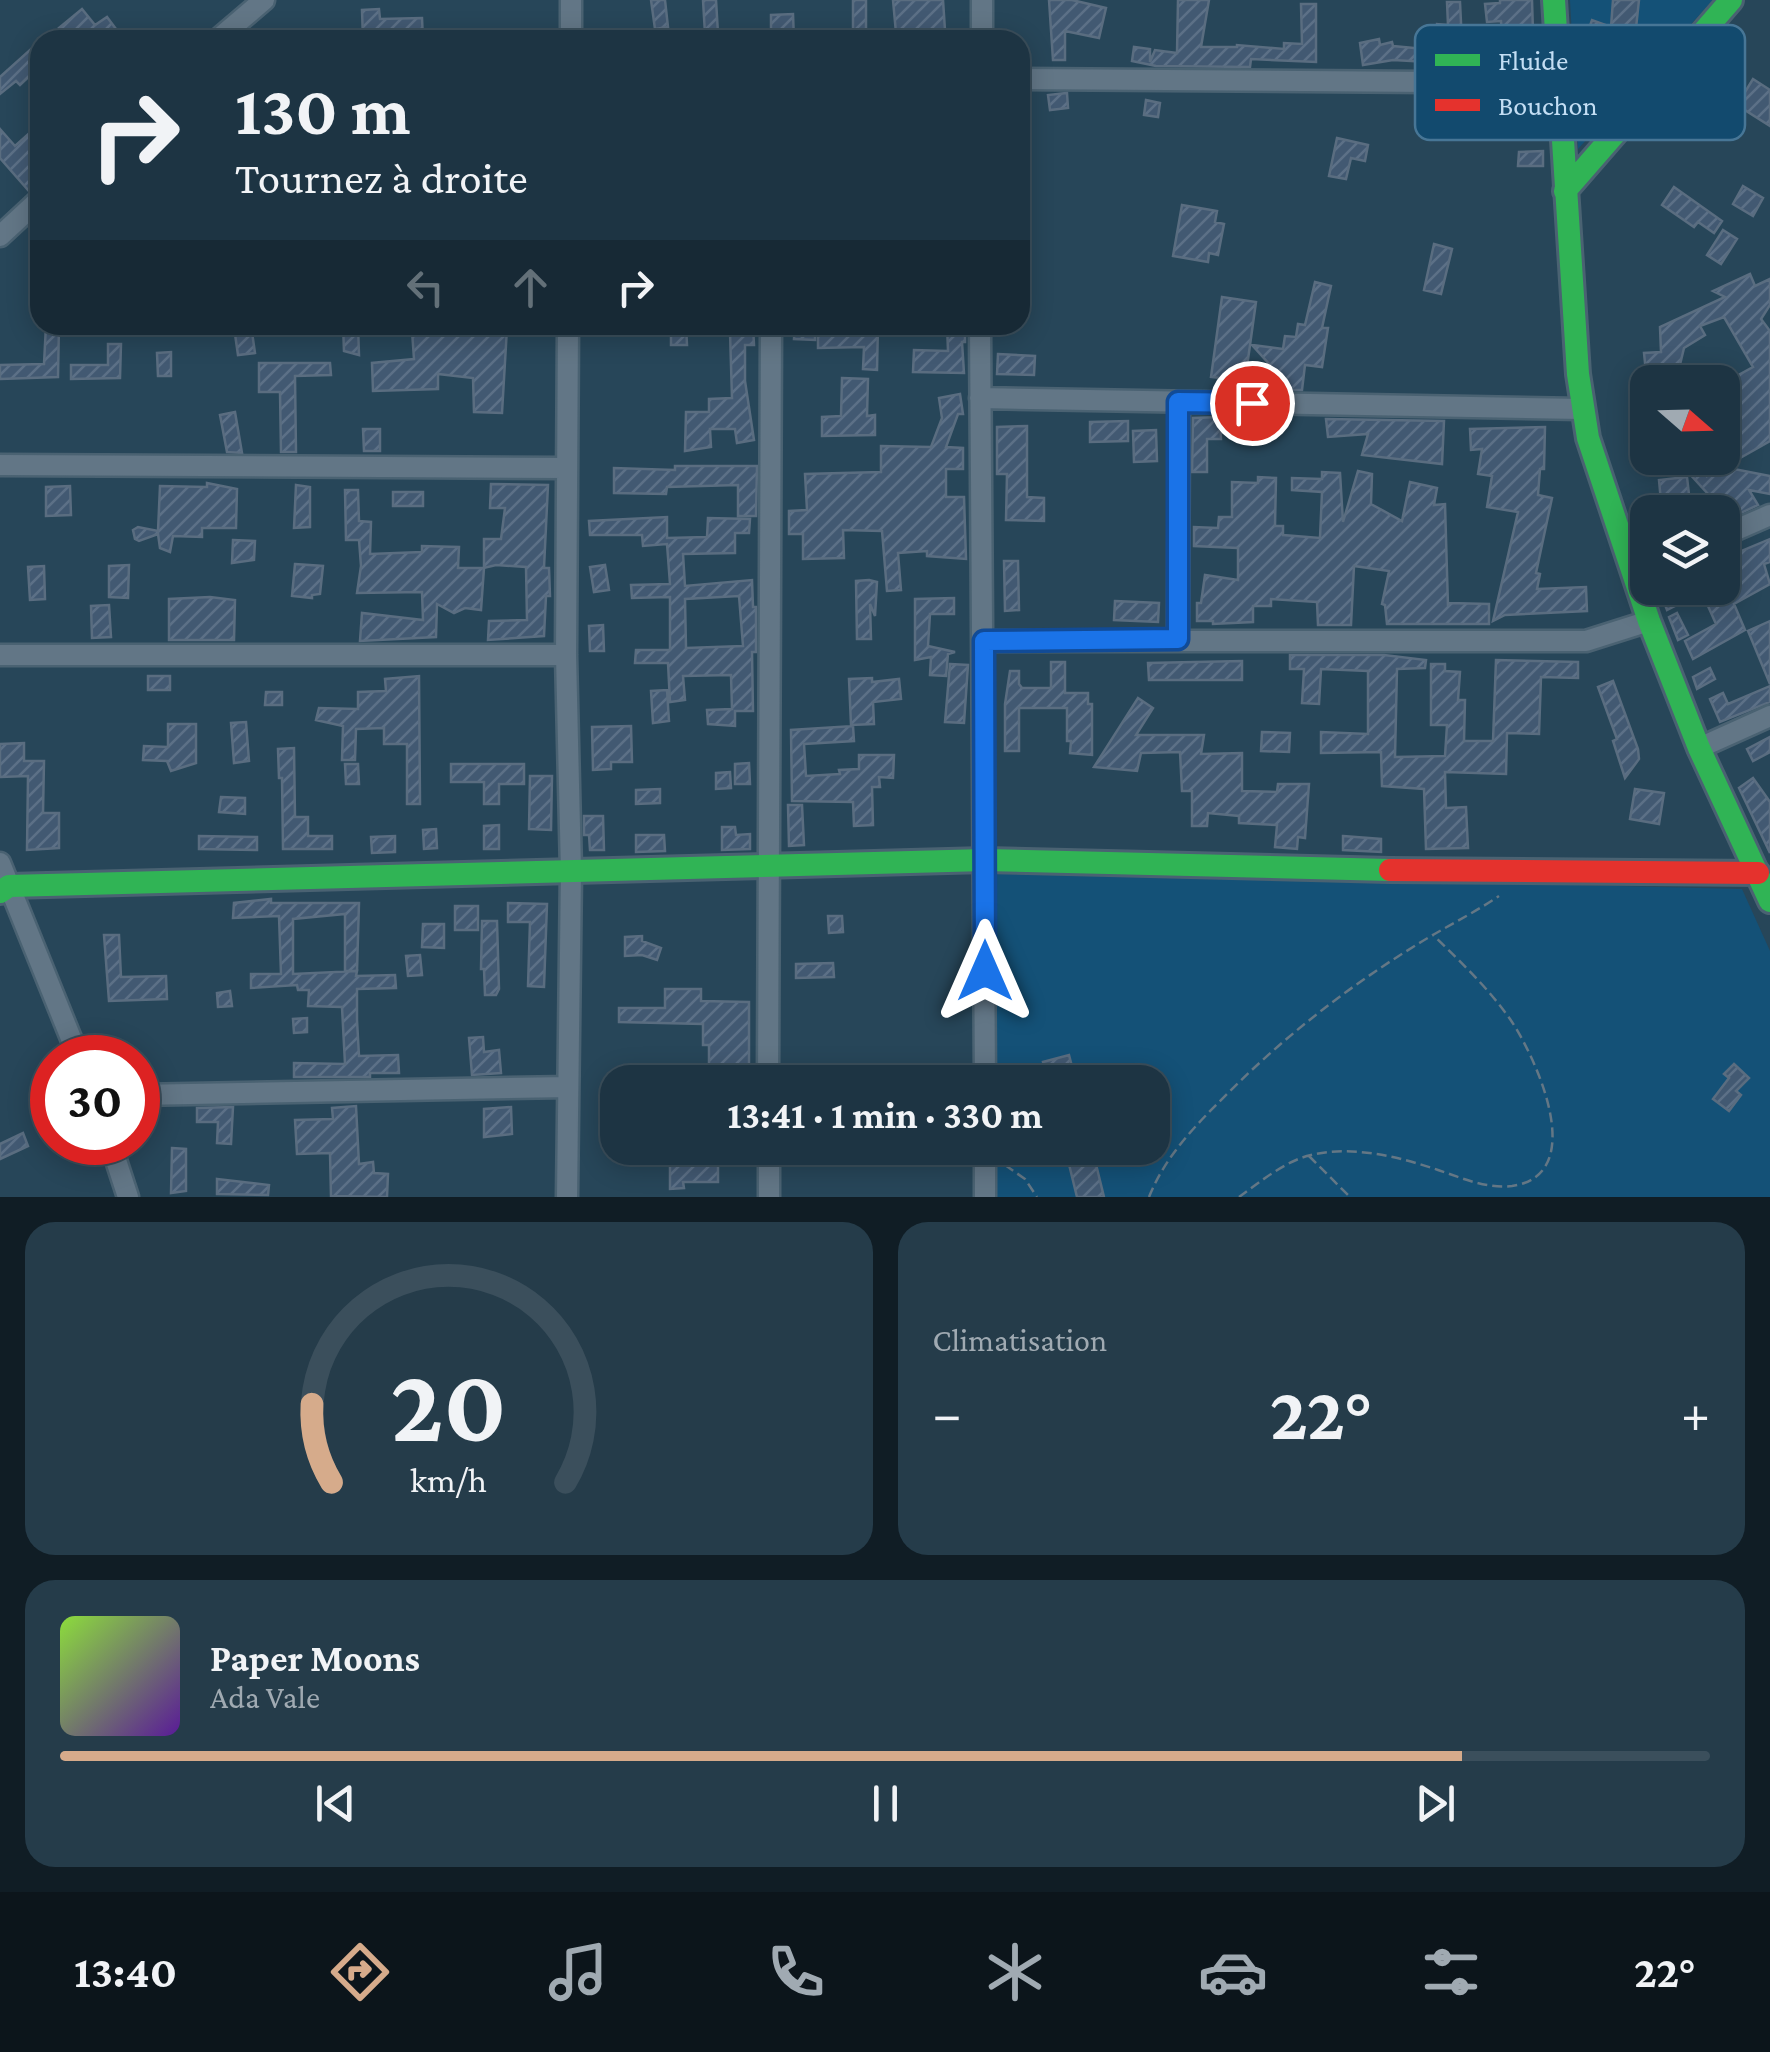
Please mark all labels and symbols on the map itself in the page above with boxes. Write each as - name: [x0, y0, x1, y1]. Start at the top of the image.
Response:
- legend: [1415, 25, 1745, 140]
- text: Fluide: [1498, 45, 1568, 76]
- text: Bouchon: [1498, 90, 1598, 121]
- pin: [1210, 361, 1295, 446]
- north arrow: [1630, 365, 1740, 475]
- position arrow: [933, 919, 1037, 1023]
- speed limit sign: 30: [30, 1035, 160, 1165]

